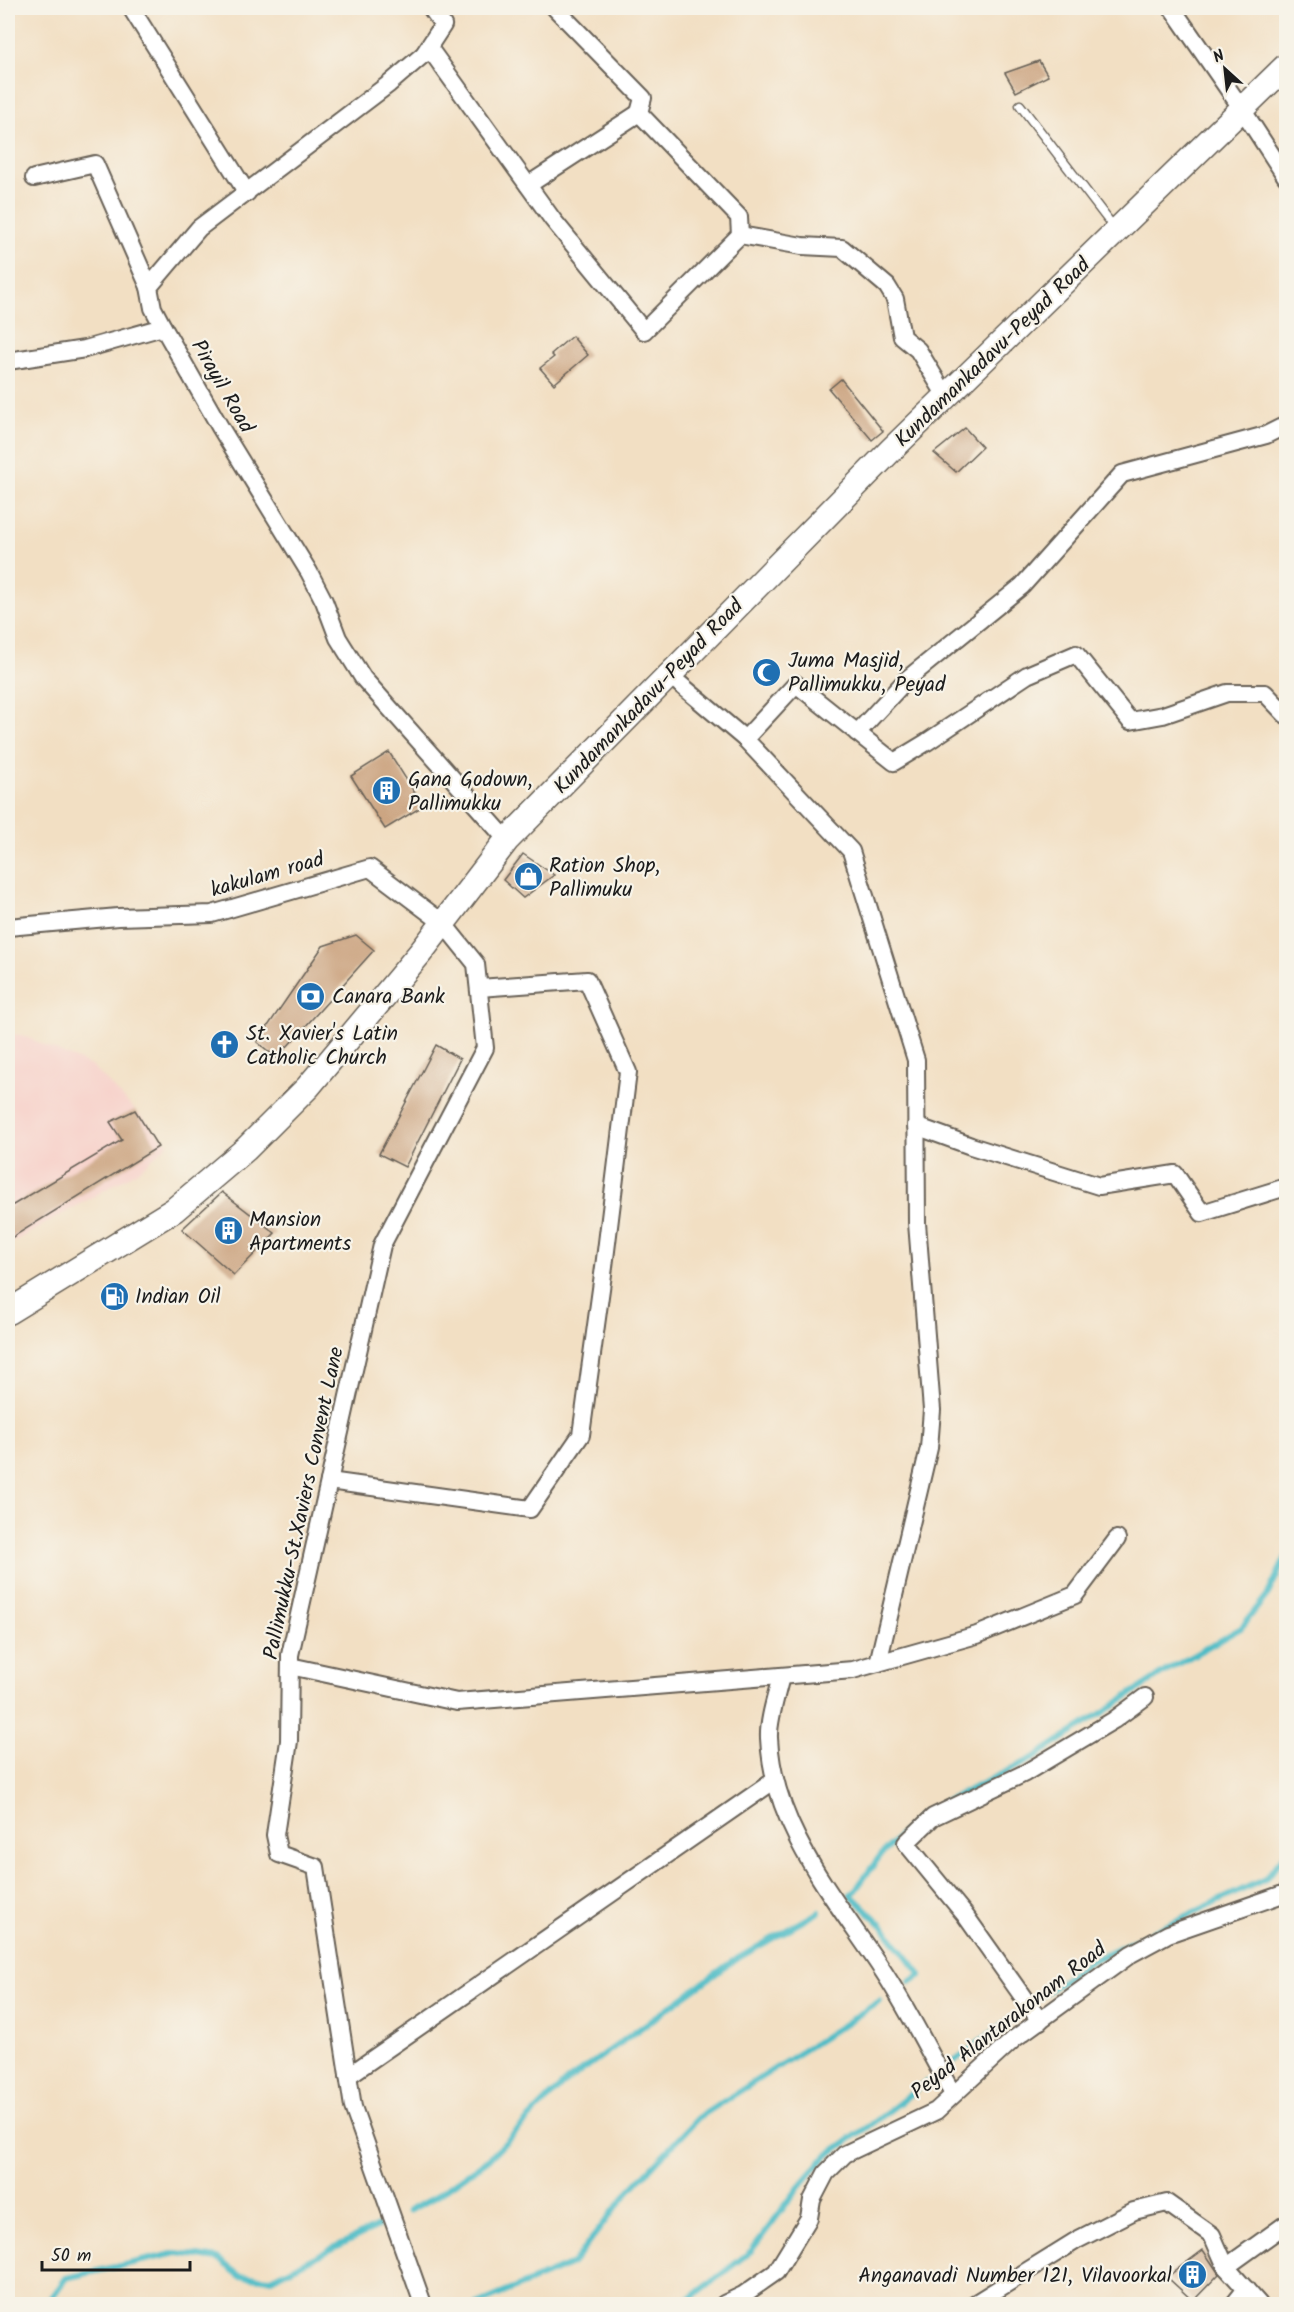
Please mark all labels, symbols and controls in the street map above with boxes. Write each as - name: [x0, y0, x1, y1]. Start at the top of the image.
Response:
- north arrow: [1195, 39, 1255, 99]
- text: N: [1209, 44, 1229, 70]
- street label: Kundamankadavu-Peyad Road: [887, 250, 1099, 456]
- street label: Pirayil Road: [181, 334, 262, 440]
- street label: Kundamankadavu-Peyad Road: [546, 591, 752, 803]
- place label: Juma Masjid, Pallimukku, Peyad: [788, 645, 946, 702]
- mosque icon: Juma Masjid, Pallimukku, Peyad: [751, 656, 783, 688]
- place label: Gana Godown, Pallimukku: [408, 764, 533, 821]
- building icon: Gana Godown, Pallimukku: [371, 775, 403, 807]
- street label: kakulam road: [207, 843, 328, 907]
- place label: Ration Shop, Pallimuku: [549, 850, 660, 907]
- shop icon: Ration Shop, Pallimuku: [512, 861, 544, 893]
- bank icon: Canara Bank: [295, 980, 327, 1012]
- place label: Canara Bank: [332, 981, 445, 1014]
- place label: St. Xavier's Latin Catholic Church: [246, 1018, 398, 1075]
- church icon: St. Xavier's Latin Catholic Church: [209, 1029, 241, 1061]
- place label: Mansion Apartments: [249, 1204, 351, 1261]
- building icon: Mansion Apartments: [212, 1215, 244, 1247]
- fuel station icon: Indian Oil: [98, 1280, 130, 1312]
- place label: Indian Oil: [135, 1281, 221, 1314]
- street label: Pallimukku-St.Xaviers Convent Lane: [255, 1343, 354, 1663]
- street label: Peyad Alantarakonam Road: [904, 1934, 1114, 2108]
- scale bar: [42, 2234, 190, 2272]
- text: 50 m: [51, 2242, 91, 2271]
- building icon: Anganavadi Number 121, Vilavoorkal: [1177, 2259, 1209, 2291]
- place label: Anganavadi Number 121, Vilavoorkal: [858, 2260, 1172, 2293]

